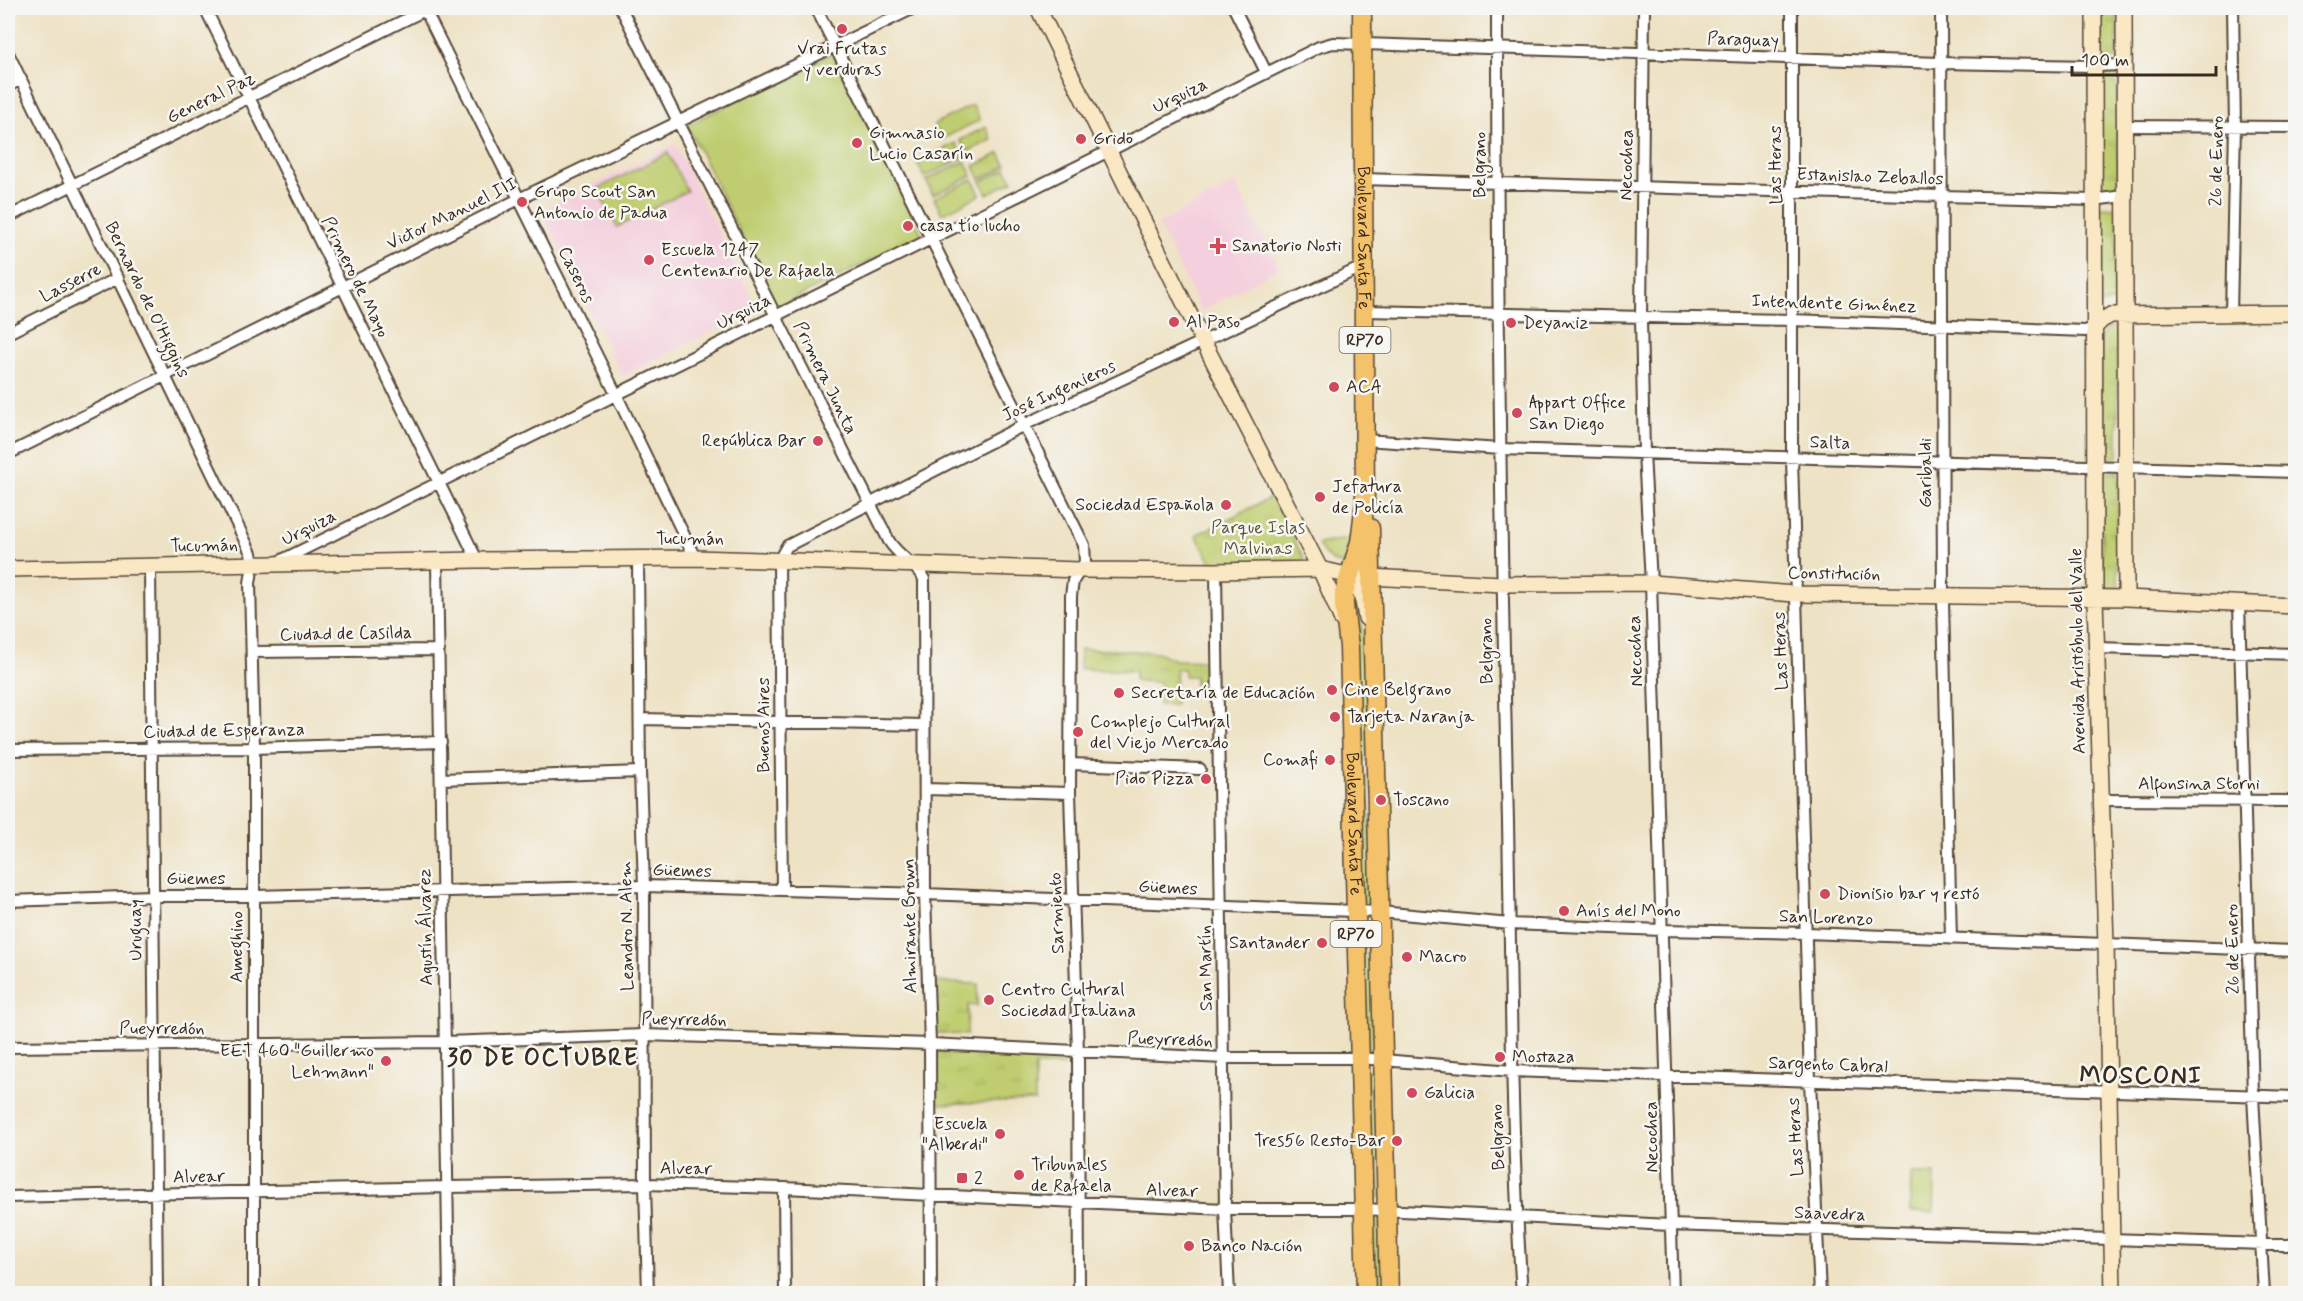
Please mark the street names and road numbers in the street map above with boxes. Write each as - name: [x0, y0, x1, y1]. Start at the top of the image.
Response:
- street label: Paraguay: [1707, 27, 1779, 54]
- street label: General Paz: [163, 66, 259, 130]
- street label: Urquiza: [1148, 72, 1212, 120]
- street label: 26 de Enero: [2204, 115, 2230, 207]
- street label: Las Heras: [1764, 125, 1788, 205]
- street label: Necochea: [1614, 129, 1640, 201]
- street label: Belgrano: [1468, 132, 1493, 198]
- street label: Estanislao Zeballos: [1796, 162, 1944, 192]
- street label: Boulevard Santa Fe: [1351, 166, 1376, 310]
- street label: Victor Manuel III: [383, 172, 521, 256]
- street label: Primero de Mayo: [315, 212, 395, 342]
- street label: Bernardo de O'Higgins: [97, 218, 195, 383]
- street label: Caseros: [552, 243, 600, 308]
- street label: Lasserre: [36, 257, 106, 309]
- street label: Urquiza: [713, 288, 775, 336]
- street label: Intendente Giménez: [1751, 289, 1917, 319]
- street label: Primera Junta: [787, 318, 863, 438]
- road number: RP70: [1340, 327, 1390, 353]
- street label: José Ingenieros: [998, 354, 1121, 430]
- street label: Salta: [1809, 430, 1851, 456]
- street label: Garibaldi: [1914, 438, 1938, 508]
- street label: Urquiza: [278, 504, 340, 552]
- street label: Tucumán: [656, 527, 724, 551]
- street label: Tucumán: [170, 533, 238, 559]
- street label: Avenida Aristóbulo del Valle: [2064, 548, 2092, 754]
- street label: Constitución: [1787, 561, 1881, 587]
- street label: Las Heras: [1768, 611, 1794, 691]
- street label: Necochea: [1623, 615, 1649, 687]
- street label: Belgrano: [1474, 618, 1501, 684]
- street label: Ciudad de Casilda: [280, 621, 412, 647]
- street label: Buenos Aires: [752, 677, 776, 773]
- street label: Ciudad de Esperanza: [143, 718, 305, 744]
- street label: Boulevard Santa Fe: [1340, 752, 1368, 896]
- street label: Alfonsina Storni: [2138, 772, 2260, 798]
- street label: Güemes: [652, 858, 712, 884]
- street label: Almirante Brown: [897, 858, 923, 994]
- street label: Leandro N. Alem: [614, 861, 640, 991]
- street label: Güemes: [166, 867, 226, 891]
- street label: Agustín Álvarez: [413, 868, 439, 986]
- street label: Sarmiento: [1044, 872, 1070, 954]
- street label: Güemes: [1138, 874, 1198, 902]
- street label: Uruguay: [123, 899, 151, 961]
- street label: 26 de Enero: [2220, 903, 2246, 995]
- street label: San Lorenzo: [1779, 904, 1873, 932]
- street label: Ameghino: [225, 911, 251, 983]
- road number: RP70: [1330, 921, 1382, 947]
- street label: San Martín: [1193, 925, 1219, 1011]
- street label: Pueyrredón: [641, 1007, 727, 1033]
- street label: Pueyrredón: [119, 1017, 205, 1041]
- street label: Pueyrredón: [1127, 1027, 1213, 1053]
- street label: Sargento Cabral: [1768, 1051, 1888, 1080]
- street label: Las Heras: [1782, 1097, 1810, 1177]
- street label: Necochea: [1639, 1101, 1665, 1173]
- street label: Belgrano: [1485, 1103, 1512, 1171]
- street label: Alvear: [660, 1157, 713, 1181]
- street label: Alvear: [173, 1165, 226, 1189]
- street label: Alvear: [1145, 1178, 1199, 1204]
- street label: Saavedra: [1794, 1201, 1866, 1227]

